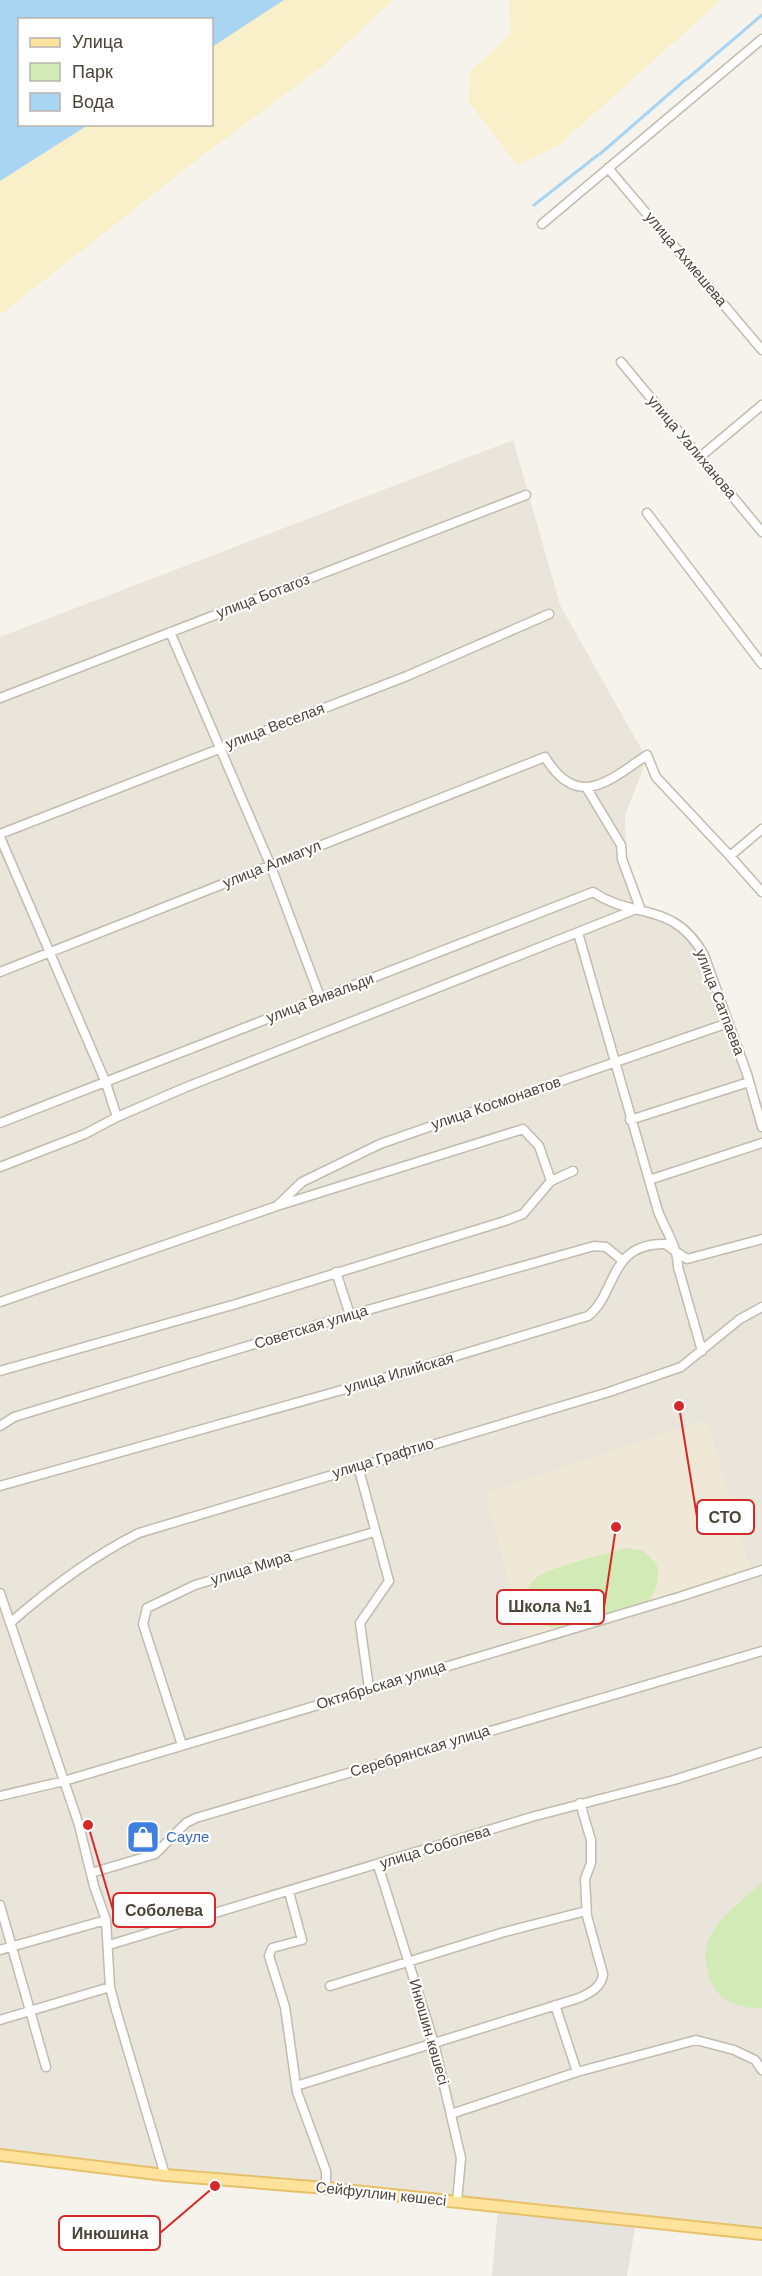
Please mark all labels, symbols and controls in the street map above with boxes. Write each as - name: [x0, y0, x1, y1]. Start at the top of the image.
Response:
- legend: [18, 18, 213, 126]
- text: Улица: [72, 32, 124, 52]
- text: Парк: [72, 62, 113, 82]
- text: Вода: [72, 92, 115, 112]
- street label: улица Ахмешева: [642, 208, 731, 310]
- street label: улица Уалиханова: [644, 392, 741, 502]
- street label: улица Ботагоз: [214, 570, 312, 621]
- street label: улица Веселая: [223, 699, 327, 752]
- street label: улица Алмагул: [220, 836, 323, 891]
- street label: улица Сатпаева: [692, 946, 749, 1058]
- street label: улица Вивальди: [264, 969, 376, 1026]
- street label: улица Космонавтов: [429, 1072, 563, 1133]
- street label: Советская улица: [252, 1301, 370, 1352]
- street label: улица Илийская: [342, 1349, 455, 1396]
- street label: улица Графтио: [330, 1434, 436, 1481]
- callout: СТО: [697, 1500, 754, 1534]
- text: СТО: [709, 1509, 741, 1526]
- street label: улица Мира: [209, 1547, 294, 1588]
- callout: Школа №1: [497, 1590, 604, 1624]
- text: Школа №1: [508, 1598, 592, 1615]
- street label: Октябрьская улица: [314, 1657, 448, 1712]
- street label: Серебрянская улица: [348, 1721, 492, 1780]
- shop icon: Сауле: [125, 1819, 161, 1855]
- street label: улица Соболева: [378, 1821, 493, 1871]
- place label: Сауле: [166, 1828, 209, 1845]
- callout: Соболева: [113, 1893, 215, 1927]
- text: Соболева: [125, 1902, 203, 1919]
- street label: Инюшин көшесі: [406, 1977, 453, 2087]
- street label: Сейфуллин көшесі: [315, 2178, 447, 2209]
- callout: Инюшина: [59, 2216, 160, 2250]
- text: Инюшина: [72, 2225, 148, 2242]

